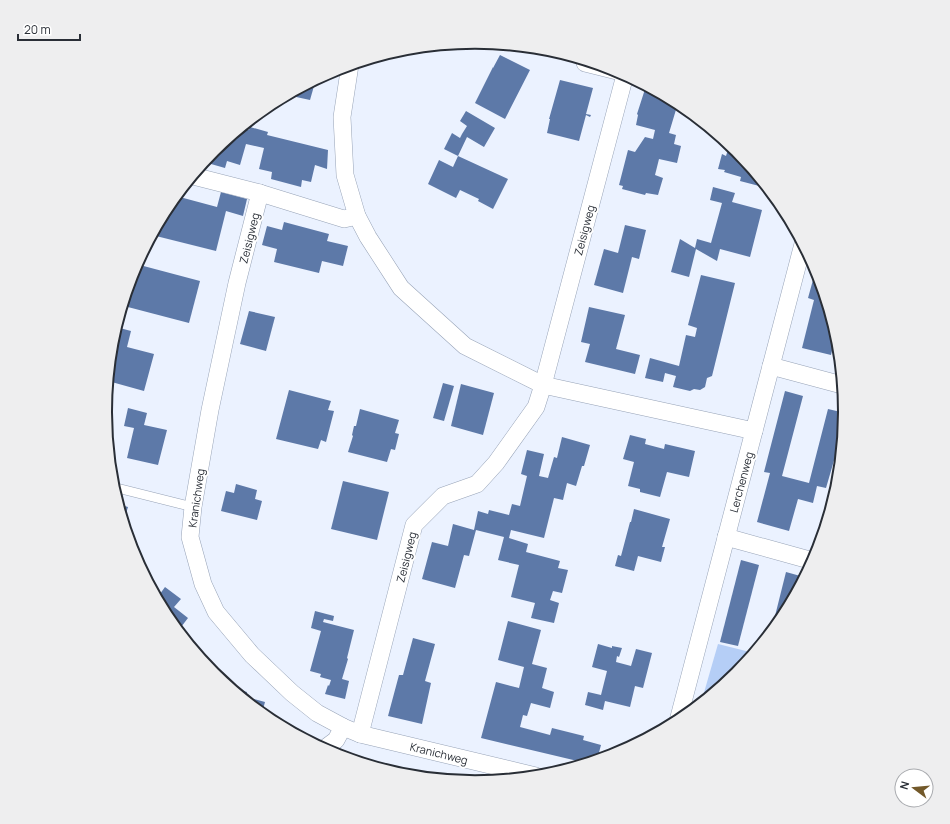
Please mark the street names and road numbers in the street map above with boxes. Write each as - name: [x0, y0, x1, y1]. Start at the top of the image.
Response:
- street label: Zeisigweg: [570, 203, 598, 257]
- street label: Zeisigweg: [235, 211, 263, 265]
- street label: Lerchenweg: [726, 450, 756, 514]
- street label: Kranichweg: [184, 468, 208, 528]
- street label: Zeisigweg: [392, 530, 420, 584]
- street label: Kranichweg: [408, 739, 470, 767]

